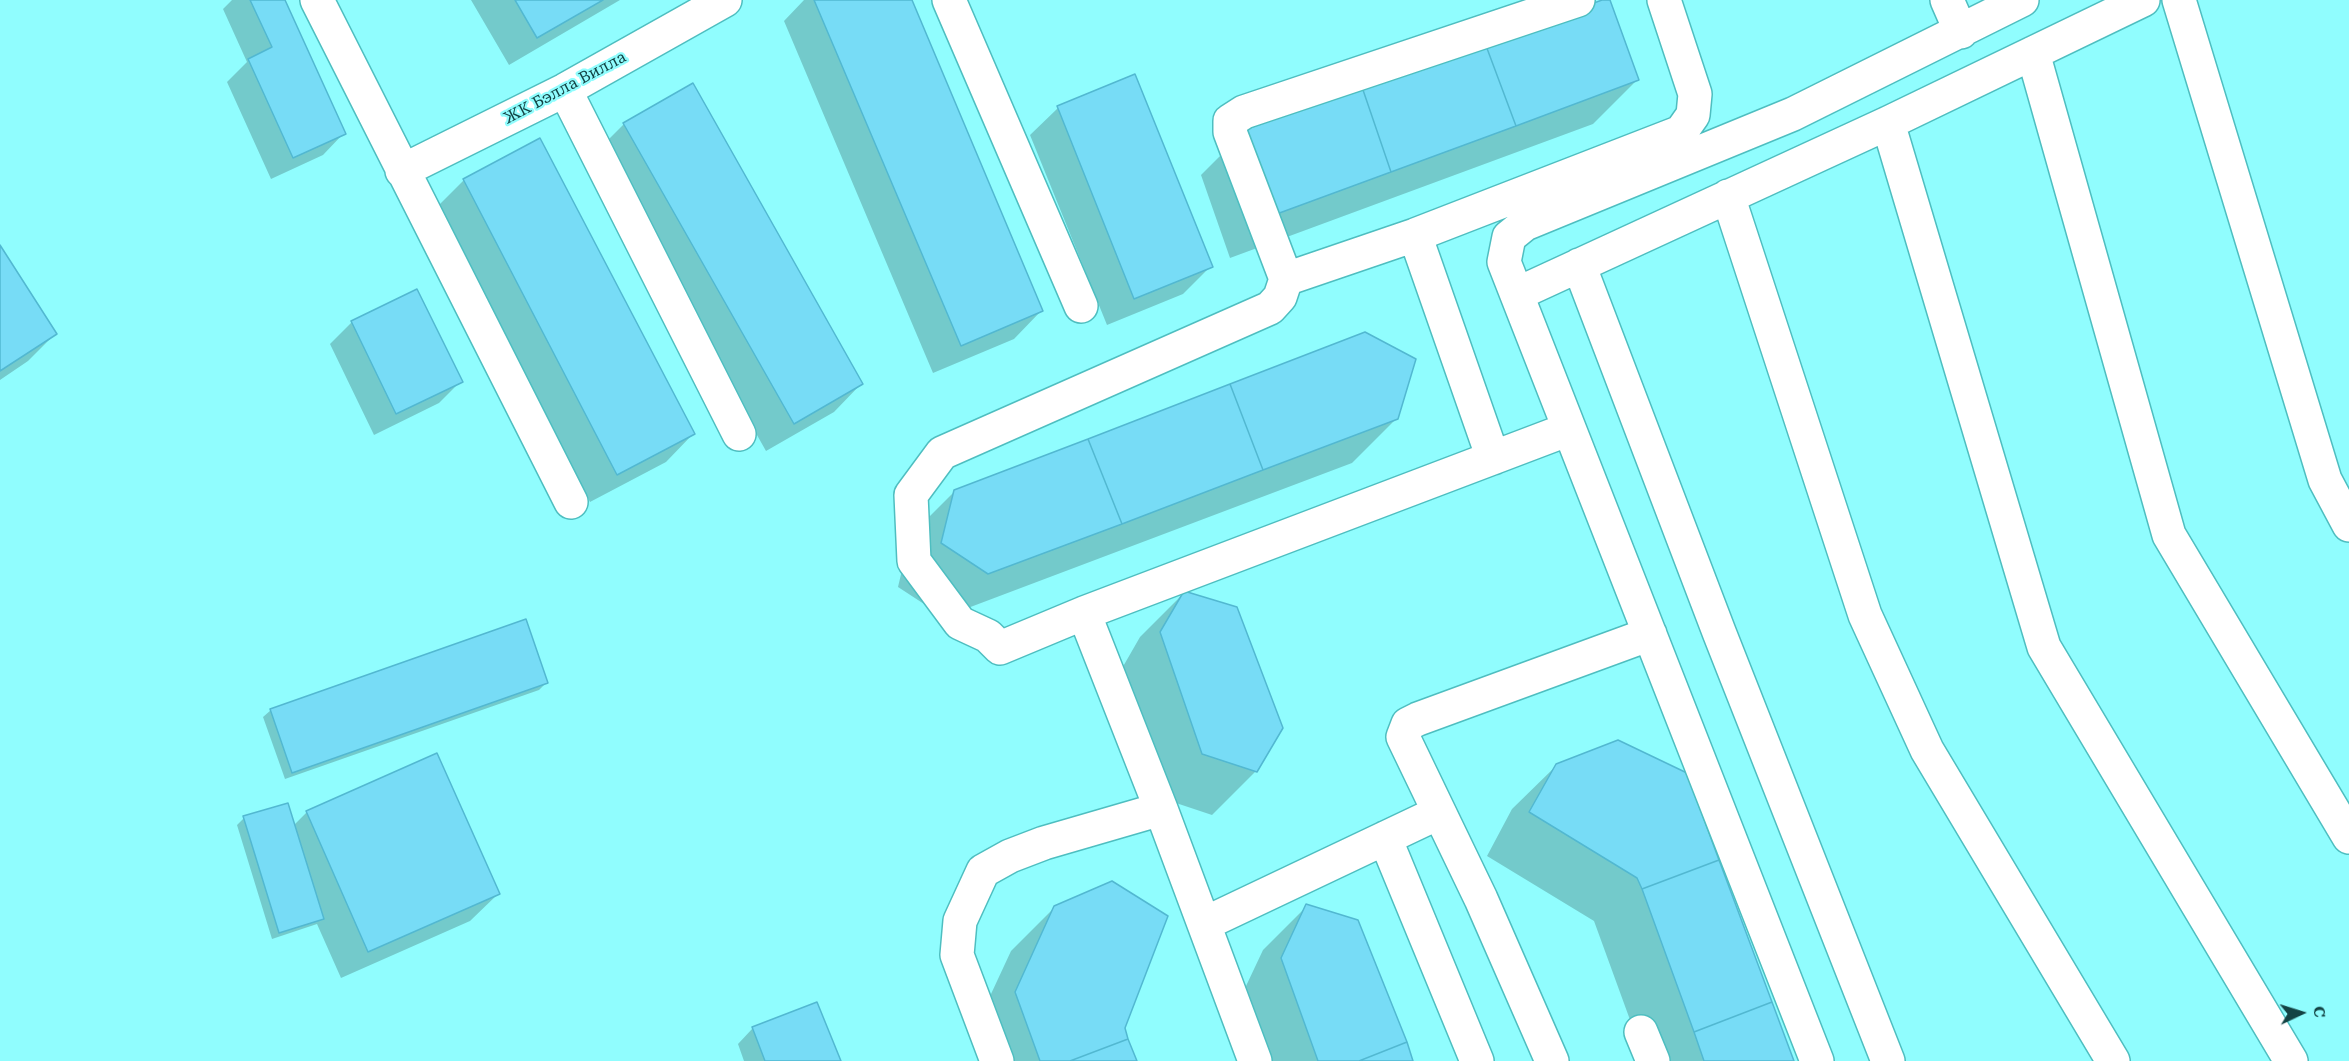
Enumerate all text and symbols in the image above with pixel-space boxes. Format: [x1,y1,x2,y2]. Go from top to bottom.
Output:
street label: ЖК Бэлла Вилла [501,48,629,128]
north arrow [2271,983,2331,1043]
text: С [2310,1005,2329,1018]

